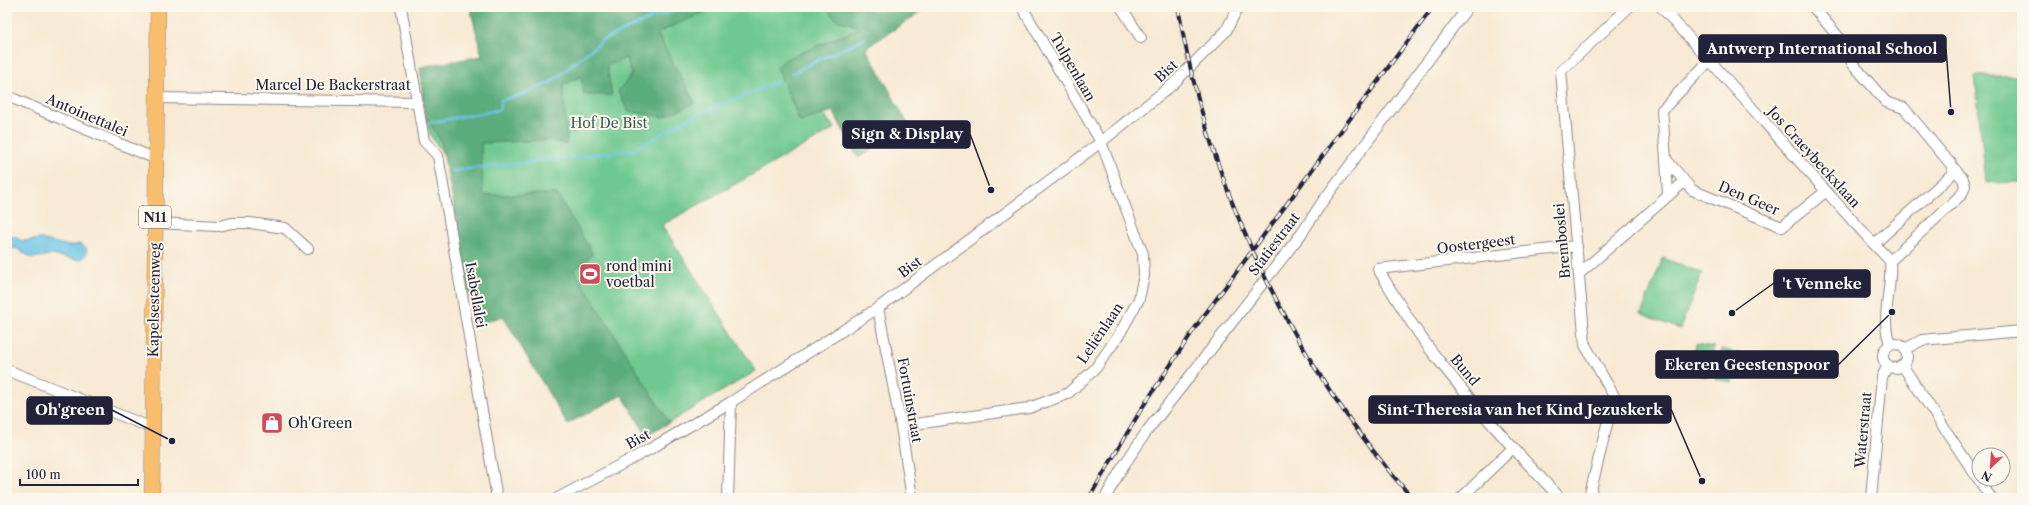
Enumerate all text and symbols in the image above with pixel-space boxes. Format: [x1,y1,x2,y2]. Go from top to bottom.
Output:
street label: Tulpenlaan [1046,30,1100,104]
callout: Antwerp International School [1699,35,1946,62]
text: Antwerp International School [1705,39,1938,58]
street label: Bist [1151,56,1181,86]
street label: Marcel De Backerstraat [255,76,411,94]
street label: Antoinettalei [42,89,131,140]
street label: Jos Craeybeckxlaan [1762,101,1864,212]
park label: Hof De Bist [571,114,647,132]
callout: Sign & Display [843,121,970,148]
text: Sign & Display [851,124,964,143]
street label: Den Geer [1716,177,1782,219]
street label: Bremboslei [1550,203,1574,279]
road number: N11 [139,206,171,228]
street label: Statiestraat [1244,209,1304,279]
street label: Oostergeest [1436,230,1516,258]
street label: Kapelsesteenweg [144,242,164,357]
street label: Bist [895,252,925,282]
place label: rond mini voetbal [605,257,672,291]
street label: Isabellalei [461,260,491,330]
sports icon: rond mini voetbal [577,261,603,287]
callout: 't Venneke [1774,270,1870,297]
text: 't Venneke [1782,274,1862,293]
street label: Leliënlaan [1073,299,1127,367]
street label: Bund [1447,351,1484,390]
callout: Ekeren Geestenspoor [1656,351,1838,378]
text: Ekeren Geestenspoor [1664,355,1830,374]
street label: Fortuinstraat [894,356,926,444]
street label: Waterstraat [1851,391,1875,470]
callout: Sint-Theresia van het Kind Jezuskerk [1369,396,1671,423]
callout: Oh'green [27,397,112,424]
text: Oh'green [35,400,106,419]
text: Sint-Theresia van het Kind Jezuskerk [1377,400,1664,419]
shop icon: Oh'Green [259,410,285,436]
place label: Oh'Green [288,414,353,432]
street label: Bist [623,425,653,453]
north arrow [1971,447,2011,487]
scale bar [20,461,138,487]
text: 100 m [26,467,61,482]
text: N [1979,468,1994,484]

